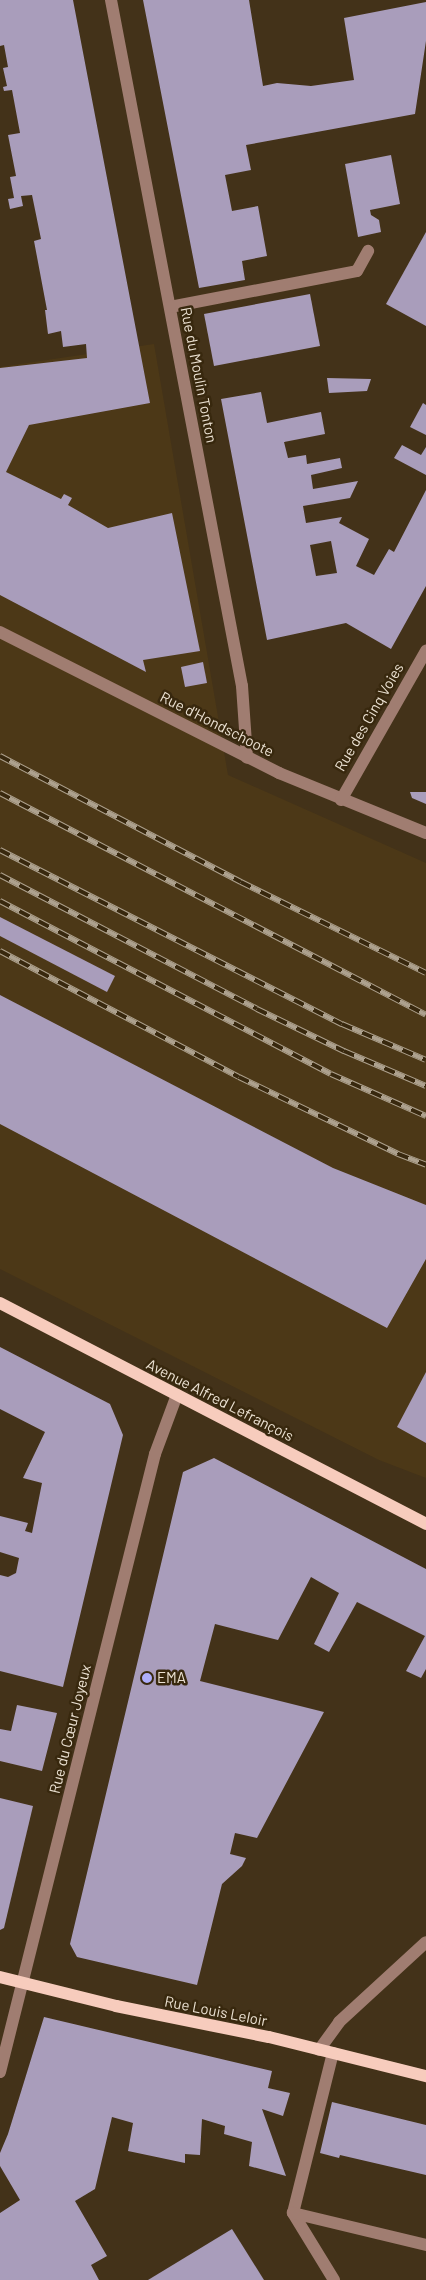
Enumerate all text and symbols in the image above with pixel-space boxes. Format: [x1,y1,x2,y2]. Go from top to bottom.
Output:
street label: Rue du Moulin Tonton [177,306,221,444]
street label: Rue des Cinq Voies [331,660,407,774]
street label: Rue d'Hondschoote [157,688,277,760]
street label: Avenue Alfred Lefrançois [143,1355,297,1445]
street label: Rue du Cœur Joyeux [45,1663,95,1795]
place label: EMA [157,1669,186,1687]
marker: EMA [141,1672,153,1684]
street label: Rue Louis Leloir [163,1992,269,2030]

